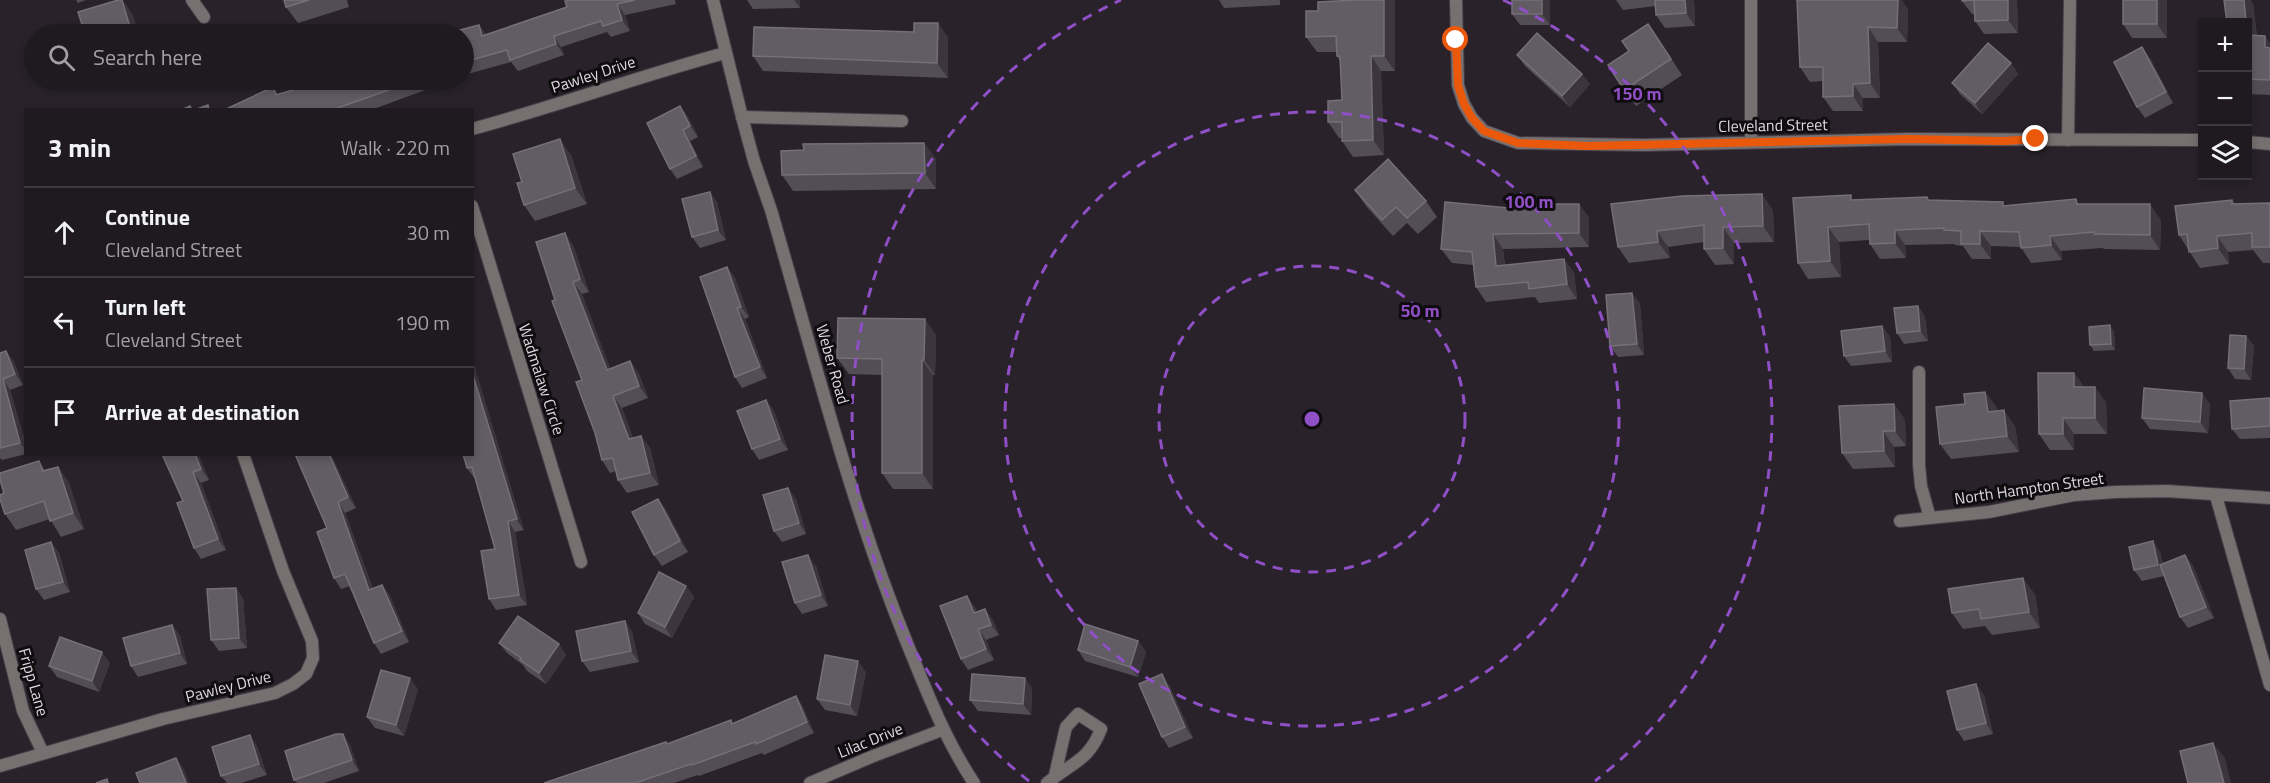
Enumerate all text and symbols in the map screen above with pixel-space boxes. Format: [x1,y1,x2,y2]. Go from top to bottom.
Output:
map controls [2198,18,2252,180]
button: + [2198,18,2252,72]
search box [24,24,474,90]
route start [1442,26,1468,52]
text: Search here [93,40,202,74]
icon: search [45,41,78,74]
street label: Pawley Drive [548,49,638,99]
button: − [2198,72,2252,126]
text: 150 m [1612,80,1662,107]
street label: Cleveland Street [1718,112,1828,138]
route end [2022,125,2048,151]
button: layers [2198,126,2252,180]
text: 3 min [48,128,111,167]
text: Walk · 220 m [341,132,450,163]
text: 100 m [1504,188,1554,215]
text: Continue [105,200,190,234]
icon: ahead [48,216,81,249]
text: 30 m [406,217,450,248]
text: Cleveland Street [105,234,242,265]
text: Turn left [105,290,186,324]
text: 50 m [1400,297,1440,324]
icon: left [48,306,81,339]
text: 190 m [395,307,450,338]
street label: Wadmalaw Circle [513,320,571,438]
street label: Weber Road [810,321,856,407]
text: Cleveland Street [105,324,242,355]
text: Arrive at destination [105,395,300,429]
icon: arrive [48,396,81,429]
centre of rings [1302,409,1322,429]
street label: North Hampton Street [1953,466,2106,510]
street label: Fripp Lane [13,645,55,719]
street label: Pawley Drive [183,664,273,708]
street label: Lilac Drive [834,716,906,764]

